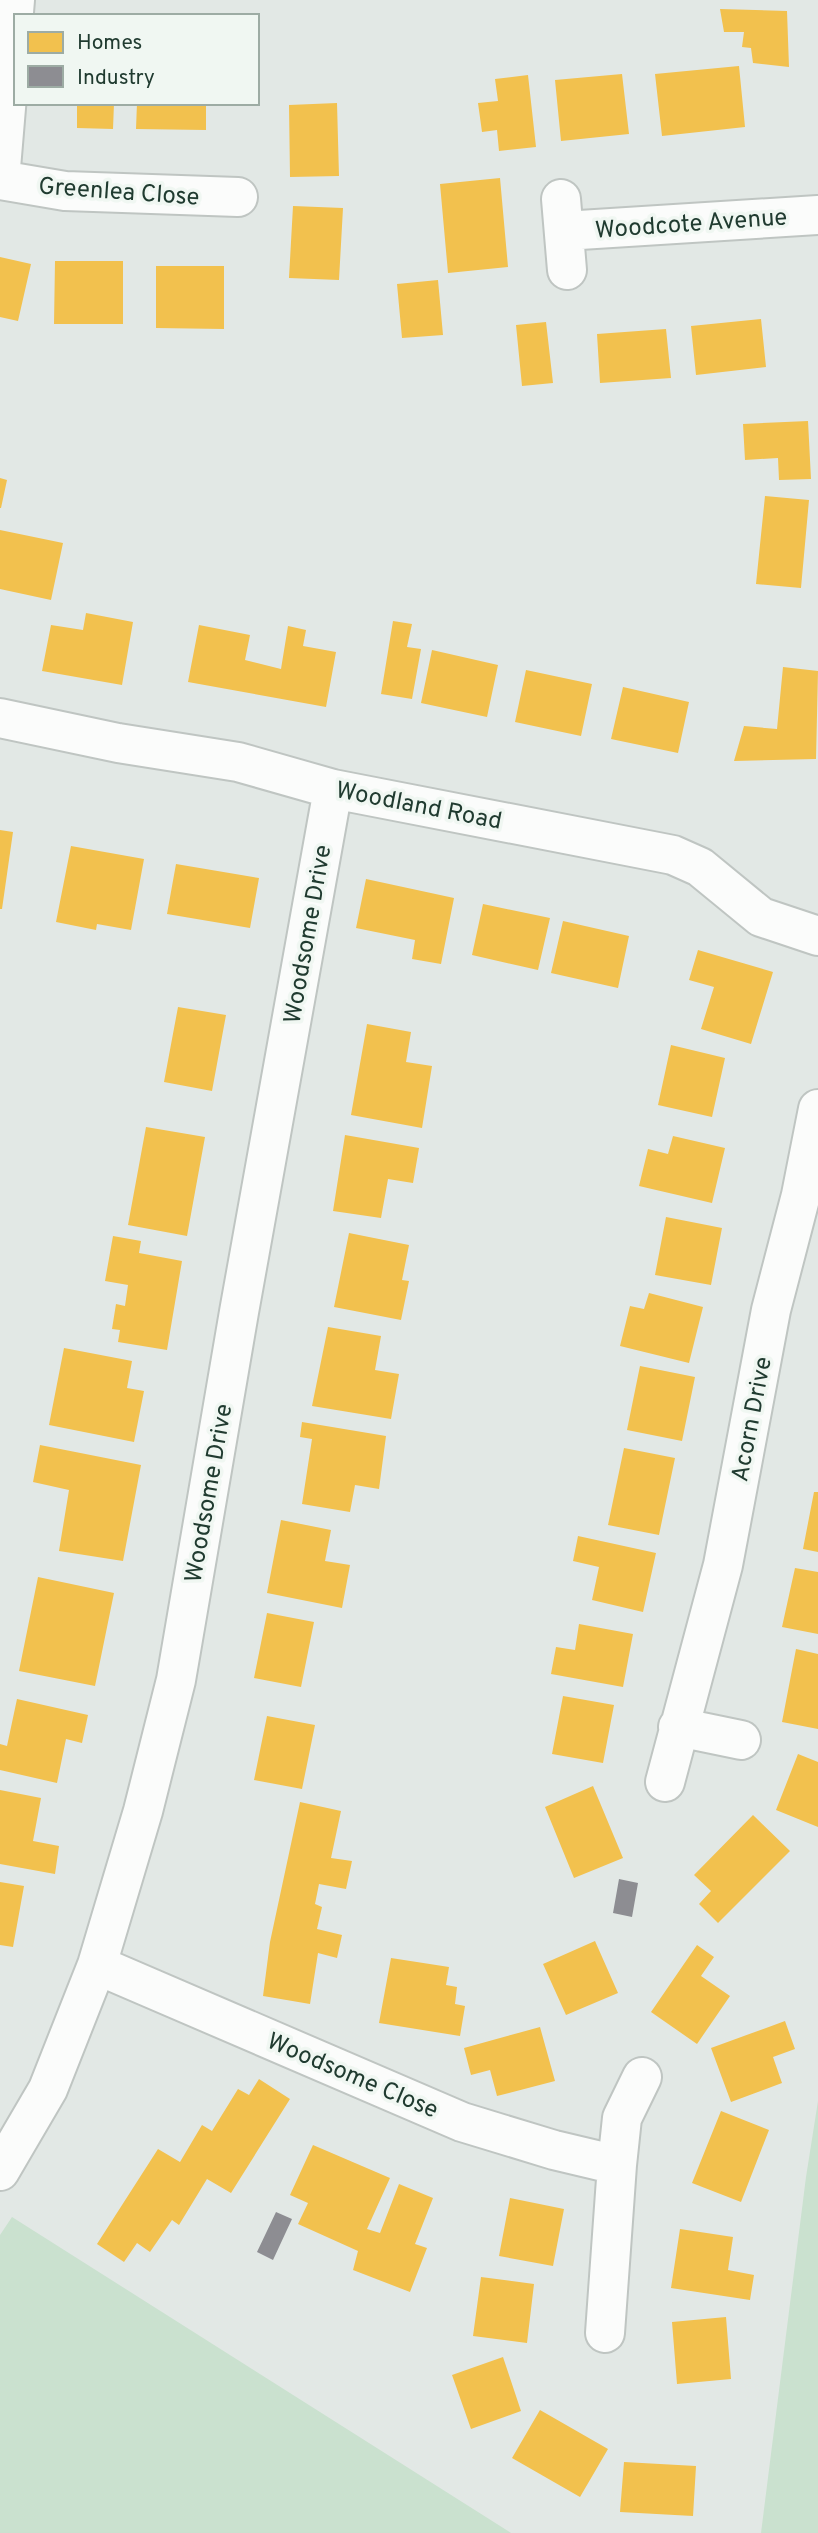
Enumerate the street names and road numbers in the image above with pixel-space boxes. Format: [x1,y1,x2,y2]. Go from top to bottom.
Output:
street label: Greenlea Close [37,172,200,214]
street label: Woodcote Avenue [594,203,788,247]
street label: Woodland Road [333,776,504,838]
street label: Woodsome Drive [278,843,339,1026]
street label: Acorn Drive [726,1354,780,1484]
street label: Woodsome Drive [179,1402,240,1585]
street label: Woodsome Close [262,2027,442,2126]

